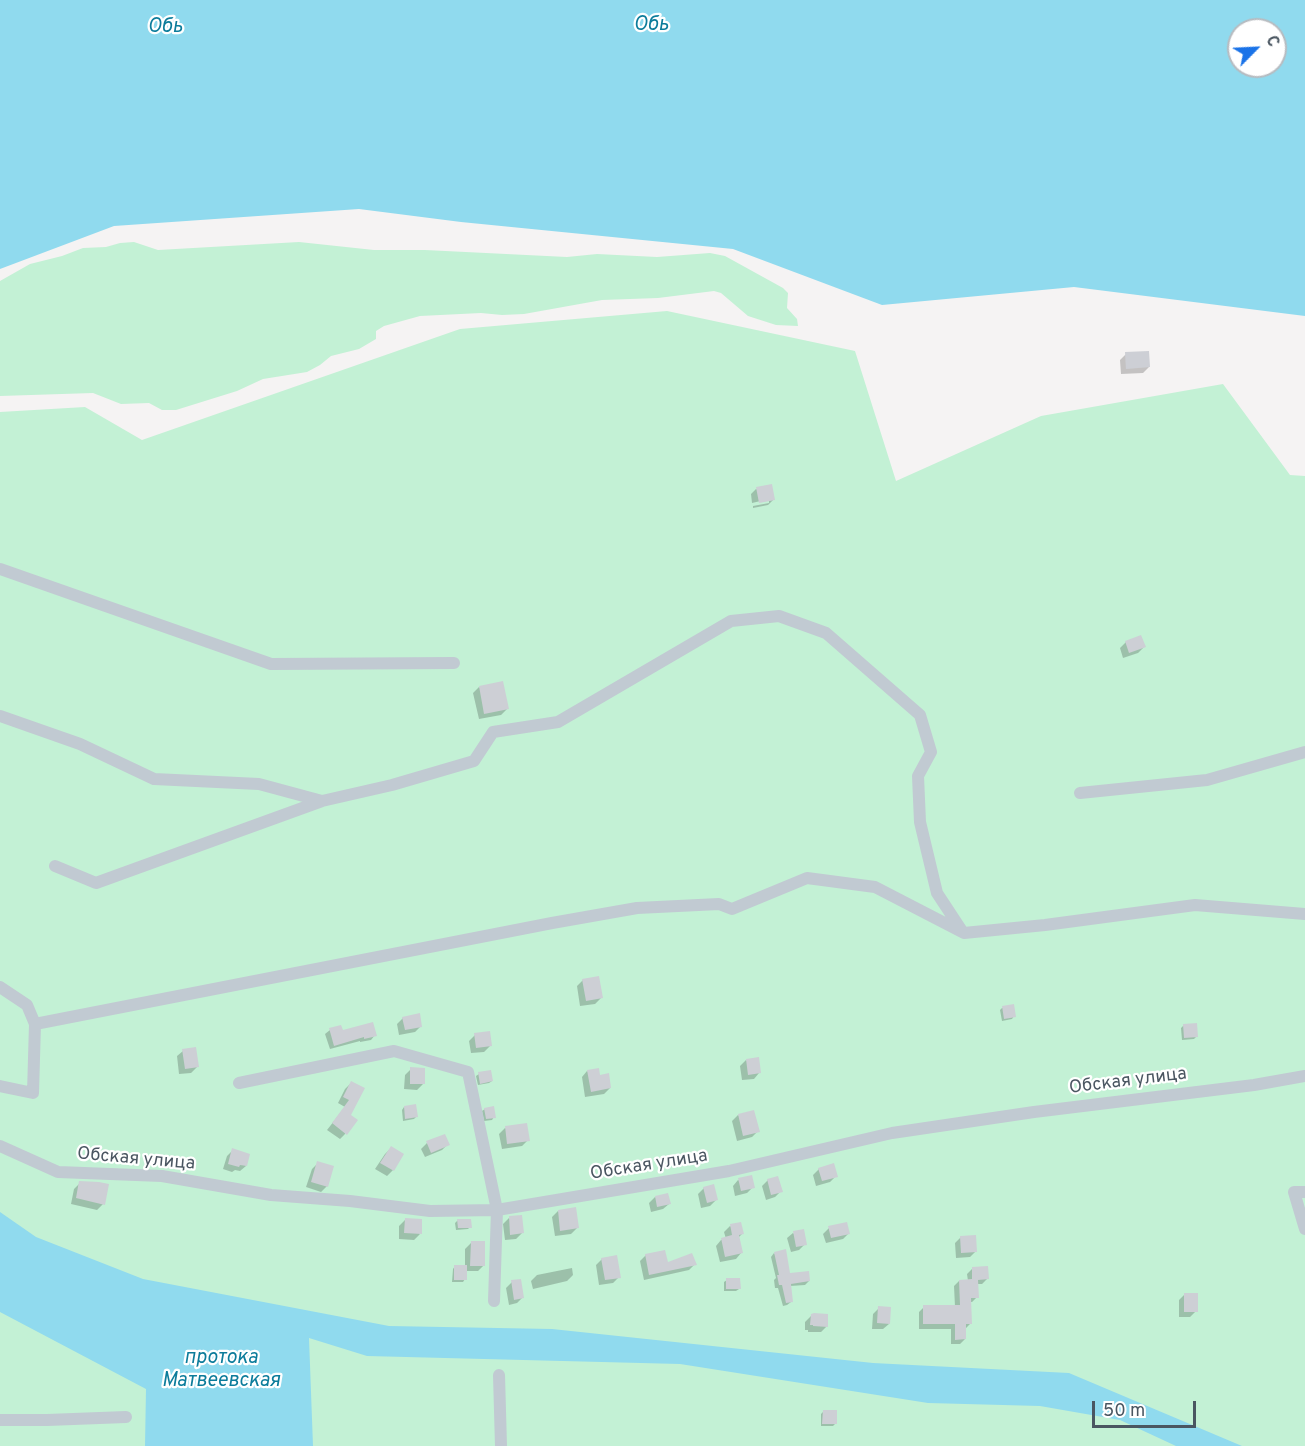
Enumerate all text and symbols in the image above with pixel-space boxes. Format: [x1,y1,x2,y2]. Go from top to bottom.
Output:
water label: Обь [633,14,669,38]
water label: Обь [147,16,183,40]
north arrow [1227,18,1287,78]
text: С [1260,33,1283,50]
street label: Обская улица [1068,1064,1188,1100]
street label: Обская улица [76,1144,196,1176]
street label: Обская улица [589,1146,709,1186]
water label: протока Матвеевская [162,1347,280,1394]
scale bar [1095,1389,1198,1427]
text: 50 m [1103,1400,1145,1423]

